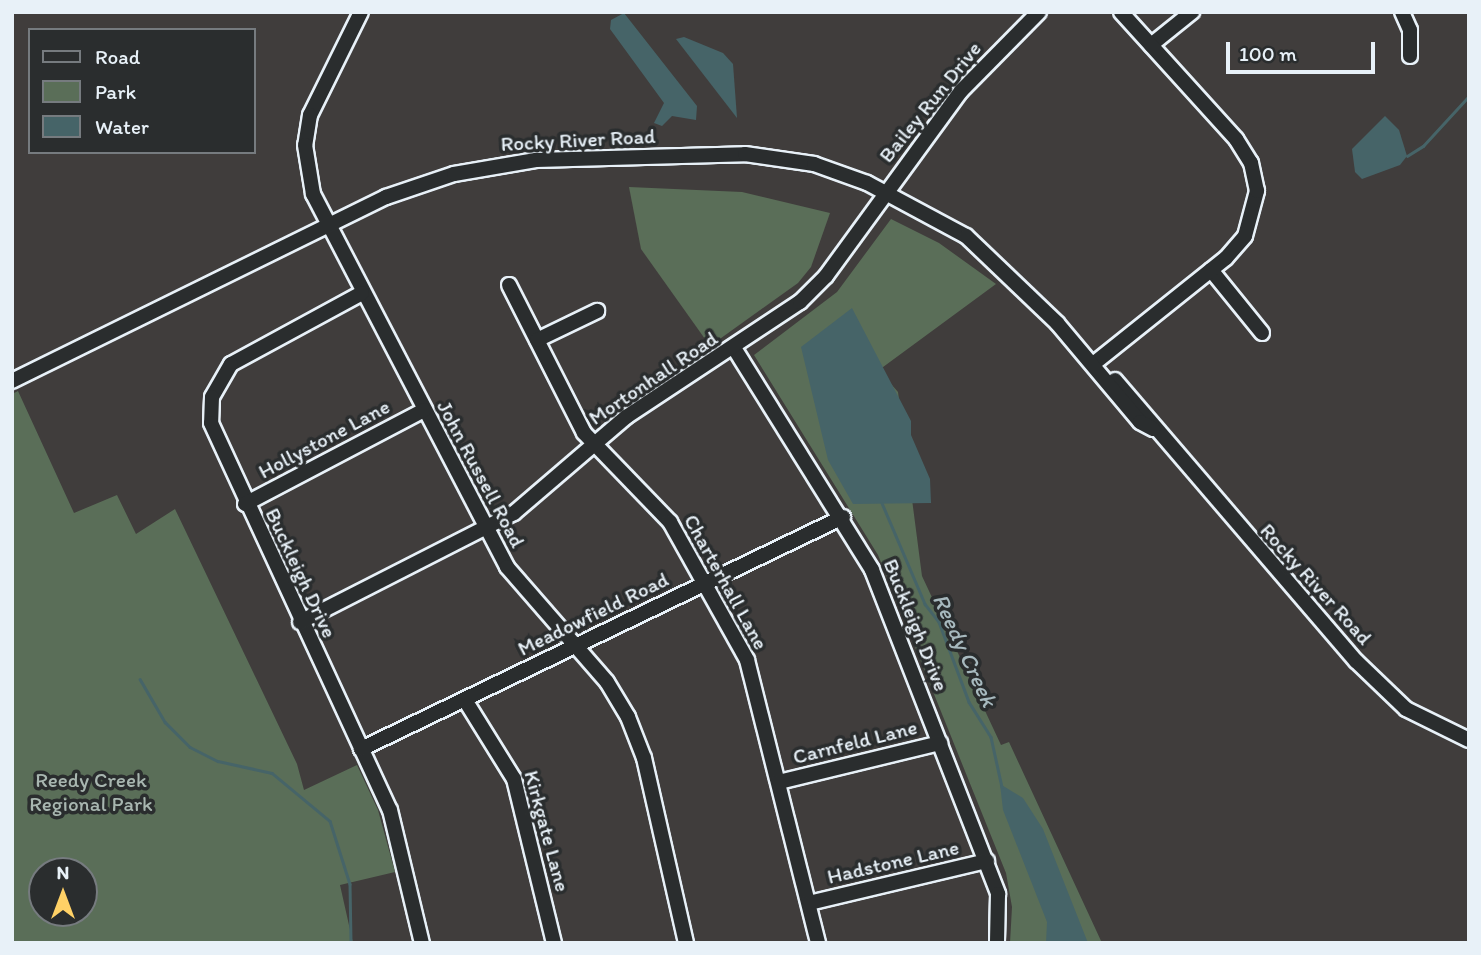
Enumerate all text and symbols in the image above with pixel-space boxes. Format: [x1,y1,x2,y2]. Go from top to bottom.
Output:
legend [28,28,256,154]
scale bar [1229,28,1378,72]
street label: Bailey Run Drive [873,36,987,168]
text: 100 m [1239,41,1297,66]
text: Road [95,44,140,69]
text: Park [95,79,136,104]
text: Water [95,114,149,139]
street label: Rocky River Road [500,123,656,157]
street label: Mortonhall Road [584,326,722,430]
street label: Hollystone Lane [254,394,394,484]
street label: John Russell Road [432,396,530,552]
street label: Buckleigh Drive [260,504,342,642]
street label: Charterhall Lane [678,510,774,654]
street label: Rocky River Road [1255,518,1377,650]
street label: Buckleigh Drive [878,555,954,695]
street label: Meadowfield Road [514,567,672,661]
water label: Reedy Creek [927,589,1003,711]
street label: Carnfeld Lane [790,714,920,770]
park label: Reedy Creek Regional Park [29,767,153,817]
street label: Kirkgate Lane [519,767,575,895]
street label: Hadstone Lane [824,835,962,889]
north arrow [28,857,98,927]
text: N [57,861,69,884]

